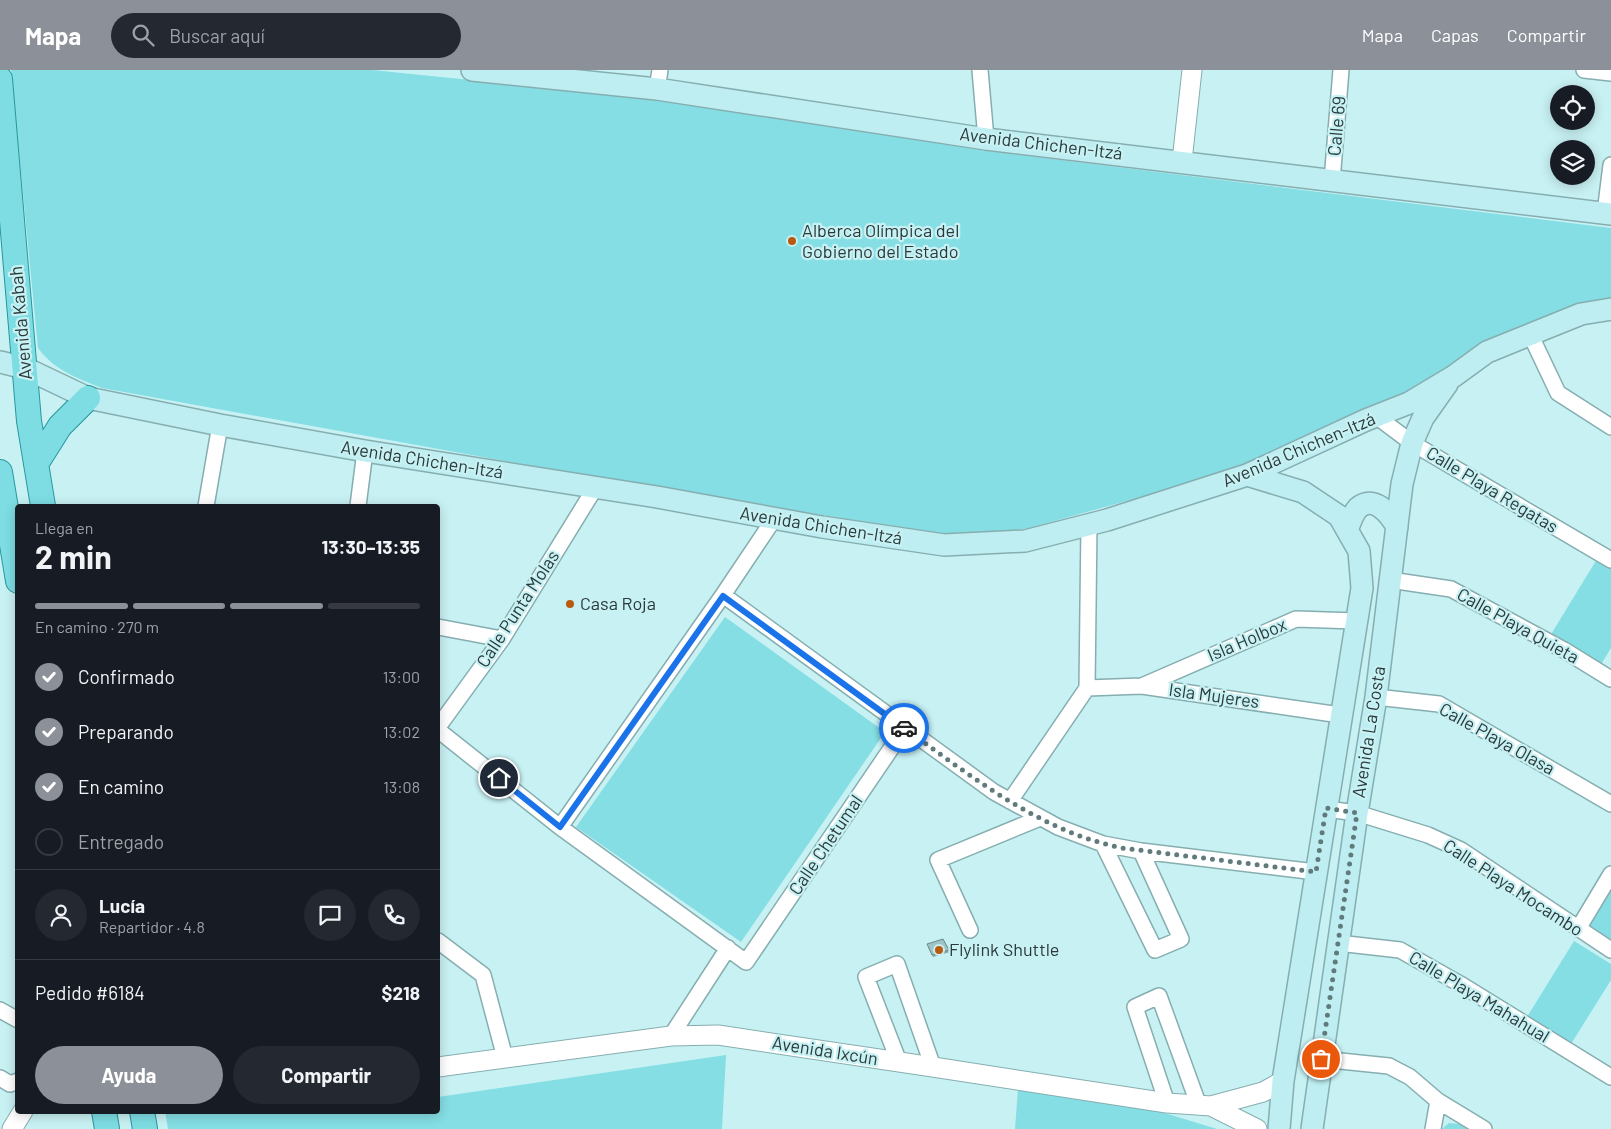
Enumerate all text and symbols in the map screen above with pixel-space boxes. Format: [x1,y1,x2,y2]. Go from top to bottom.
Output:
search box [111,13,461,58]
text: Mapa [25,21,81,50]
icon: search [129,21,157,49]
text: Buscar aquí [169,24,265,47]
text: Mapa [1362,24,1403,46]
text: Capas [1431,24,1479,46]
text: Compartir [1507,24,1586,46]
map controls [1550,85,1595,185]
button: locate [1550,85,1595,130]
street label: Calle 69 [1322,95,1350,157]
street label: Avenida Chichen-Itzá [958,122,1124,164]
button: layers [1550,140,1595,185]
place label: Alberca Olímpica del Gobierno del Estado [802,219,959,262]
marker: Alberca Olímpica del Gobierno del Estado [786,235,798,247]
street label: Avenida Kabah [4,265,36,381]
street label: Avenida Chichen-Itzá [1219,407,1378,491]
street label: Avenida Chichen-Itzá [339,435,505,483]
street label: Calle Playa Regatas [1423,441,1562,537]
street label: Avenida Chichen-Itzá [738,501,904,549]
text: Llega en [35,518,93,537]
text: 13:30–13:35 [322,535,420,558]
text: 2 min [35,537,112,575]
street label: Calle Punta Molas [471,546,563,671]
street label: Calle Playa Quieta [1454,583,1583,668]
place label: Casa Roja [580,592,656,614]
marker: Casa Roja [564,598,576,610]
street label: Isla Holbox [1204,612,1290,666]
text: En camino · 270 m [35,617,159,636]
icon: check [35,663,63,691]
street label: Avenida La Costa [1347,664,1389,799]
text: Confirmado [78,665,175,688]
text: 13:00 [383,667,420,686]
street label: Isla Mujeres [1167,678,1261,712]
street label: Calle Playa Olasa [1436,697,1559,779]
courier [879,703,929,753]
icon: car [890,714,918,742]
icon: check [35,718,63,746]
text: Preparando [78,720,174,743]
text: 13:02 [383,722,420,741]
pin [478,757,520,799]
icon: home [485,764,513,792]
icon: check [35,773,63,801]
text: En camino [78,775,164,798]
text: 13:08 [383,777,420,796]
street label: Calle Chetumal [784,790,867,899]
text: Entregado [78,830,164,853]
street label: Calle Playa Mocambo [1440,834,1587,940]
button: person [35,889,87,941]
button: chat [304,889,356,941]
button: phone [368,889,420,941]
text: Lucía [99,894,145,917]
text: Repartidor · 4.8 [99,917,205,936]
place label: Flylink Shuttle [949,938,1059,960]
marker: Flylink Shuttle [933,944,945,956]
street label: Calle Playa Mahahual [1405,946,1554,1047]
text: Pedido #6184 [35,981,145,1004]
text: $218 [382,981,420,1004]
street label: Avenida Ixcún [771,1031,880,1069]
pin [1300,1038,1342,1080]
icon: bag [1307,1045,1335,1073]
button: Ayuda [35,1046,223,1104]
button: Compartir [233,1046,420,1104]

